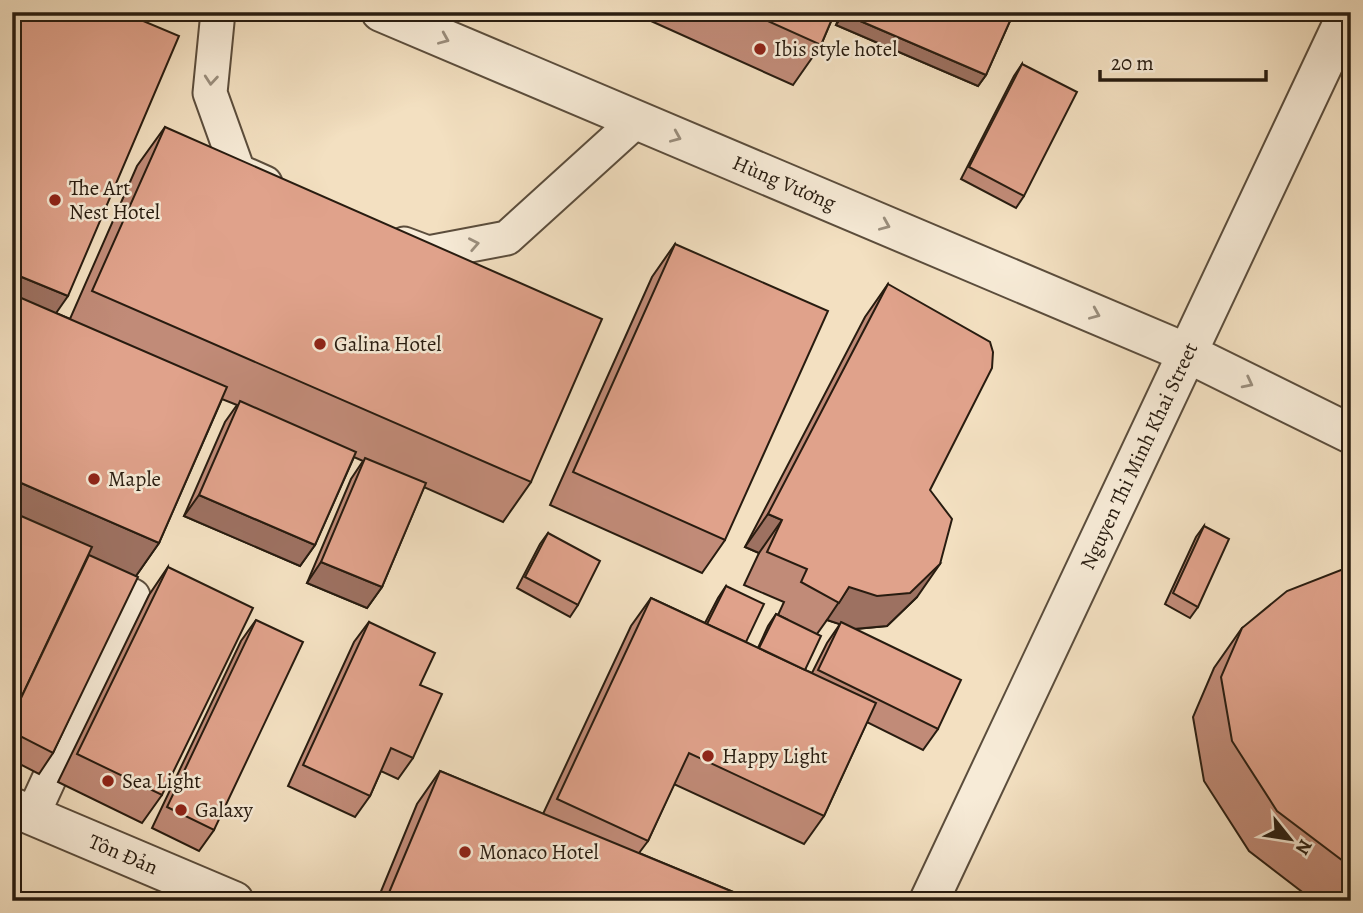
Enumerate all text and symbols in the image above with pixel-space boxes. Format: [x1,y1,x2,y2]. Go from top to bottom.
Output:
one-way arrow [436,31,449,45]
place label: Ibis style hotel [774,35,897,63]
scale bar [1100,38,1267,82]
marker: Ibis style hotel [752,41,768,57]
text: 20 m [1111,49,1154,77]
one-way arrow [204,75,219,86]
one-way arrow [669,129,681,143]
street label: Hùng Vương [728,148,841,217]
place label: The Art Nest Hotel [69,174,160,226]
marker: The Art Nest Hotel [47,192,63,208]
one-way arrow [878,217,891,231]
one-way arrow [468,238,480,253]
one-way arrow [1088,305,1100,319]
place label: Galina Hotel [334,330,441,358]
marker: Galina Hotel [312,336,328,352]
street label: Nguyen Thi Minh Khai Street [1073,338,1204,574]
one-way arrow [1241,375,1254,389]
place label: Maple [108,465,161,493]
marker: Maple [86,471,102,487]
place label: Happy Light [722,742,828,770]
marker: Happy Light [700,748,716,764]
place label: Sea Light [122,767,201,795]
marker: Sea Light [100,773,116,789]
place label: Galaxy [195,796,253,824]
marker: Galaxy [173,802,189,818]
north arrow [1254,804,1324,874]
street label: Tôn Đản [85,827,162,881]
text: N [1289,835,1319,860]
place label: Monaco Hotel [479,838,599,866]
marker: Monaco Hotel [457,844,473,860]

